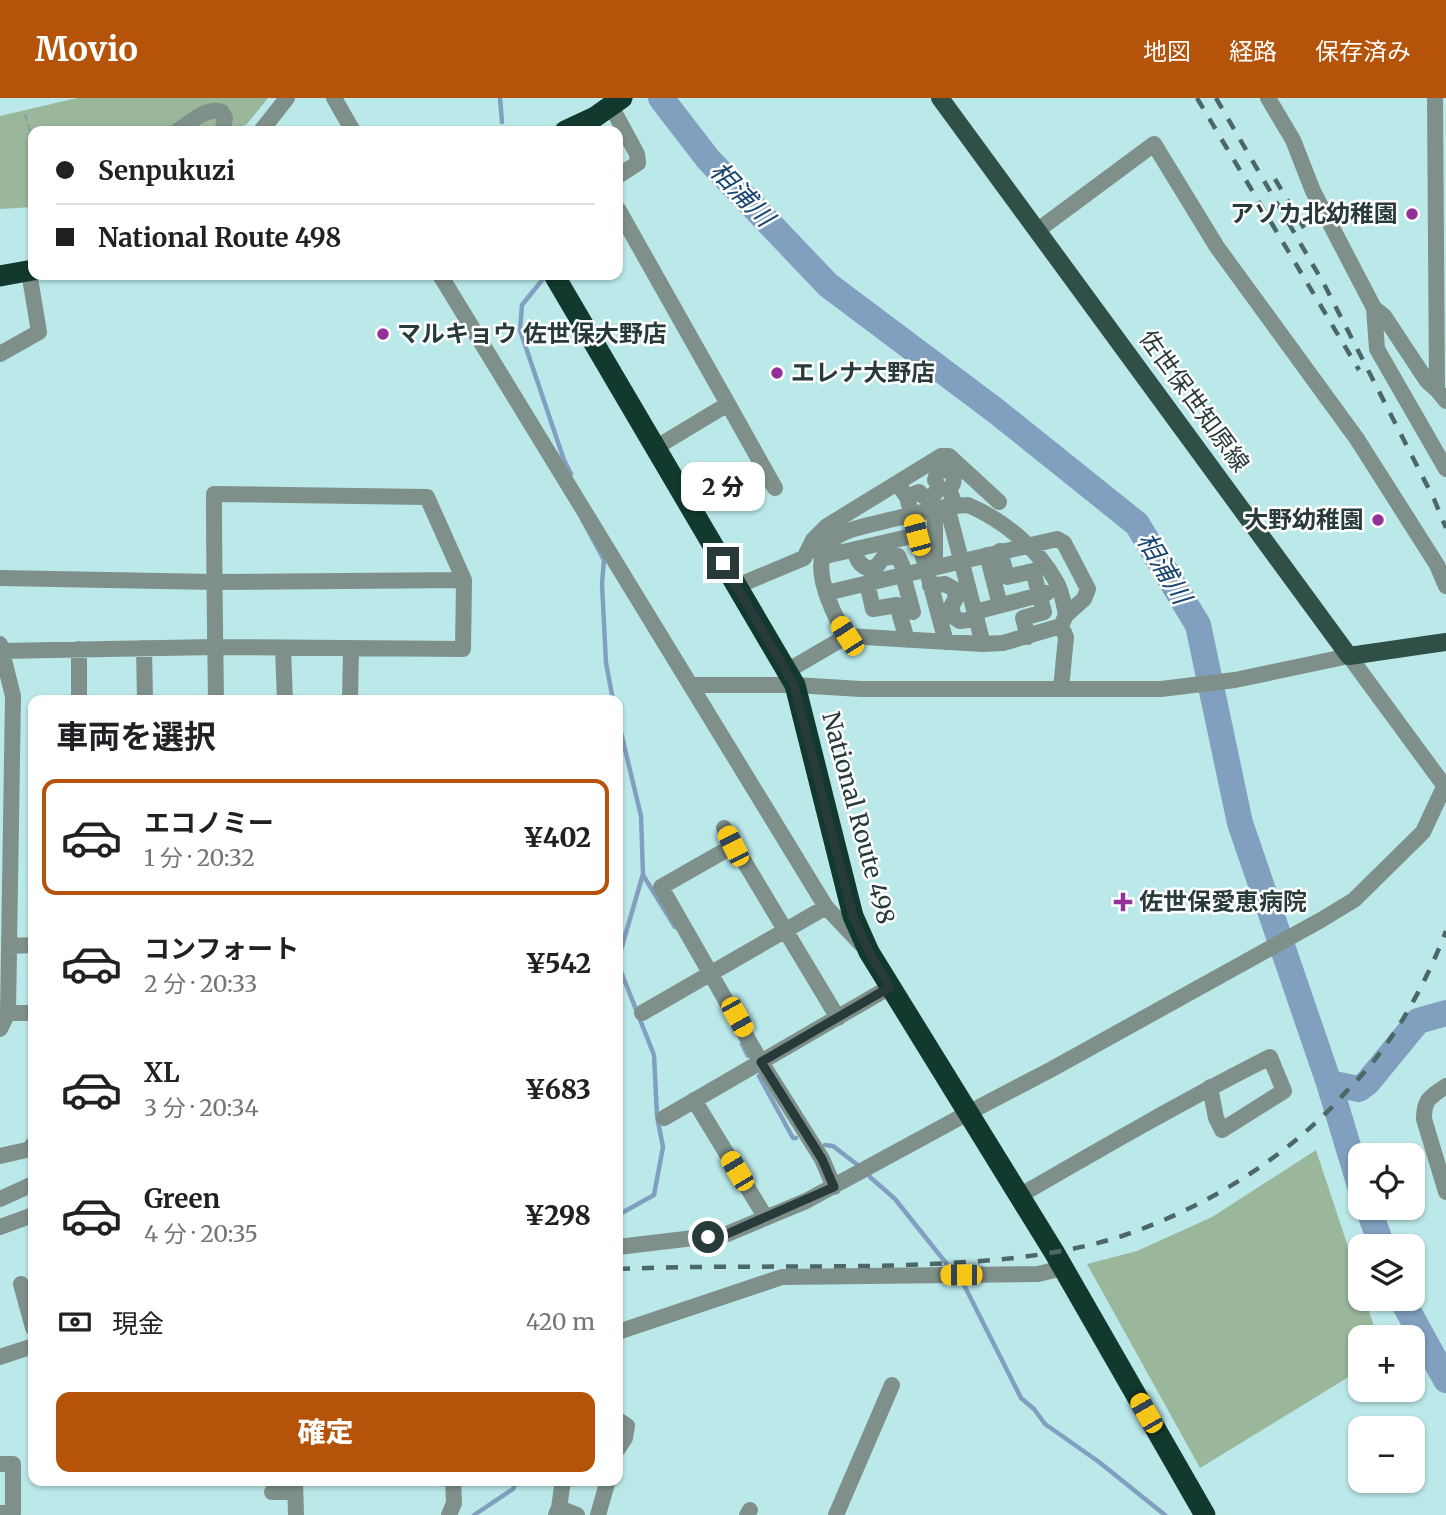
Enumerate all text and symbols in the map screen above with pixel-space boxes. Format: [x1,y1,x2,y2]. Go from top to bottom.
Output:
text: Movio [35,29,138,70]
text: 地図 [1143,36,1191,67]
text: 経路 [1229,36,1277,67]
text: 保存済み [1315,36,1411,67]
text: Senpukuzi [98,154,235,187]
water label: 相浦川 [703,154,783,235]
place label: アソカ北幼稚園 [1230,198,1398,229]
marker: アソカ北幼稚園 [1404,206,1420,222]
text: National Route 498 [98,221,341,254]
place label: マルキョウ 佐世保大野店 [397,318,667,349]
street label: 佐世保世知原線 [1132,324,1256,478]
marker: マルキョウ 佐世保大野店 [375,326,391,342]
place label: エレナ大野店 [791,357,935,388]
marker: エレナ大野店 [769,365,785,381]
callout: 2 分 [681,462,765,510]
text: 2 分 [702,472,744,501]
place label: 大野幼稚園 [1244,504,1364,535]
car [902,512,933,558]
marker: 大野幼稚園 [1370,512,1386,528]
water label: 相浦川 [1130,526,1200,612]
route end [707,547,739,579]
car [827,613,868,659]
street label: National Route 498 [815,708,902,927]
text: 車両を選択 [56,717,216,757]
icon: car [60,806,123,869]
text: エコノミー [144,806,274,839]
text: ¥402 [523,821,591,854]
car [715,823,752,869]
text: 1 分 · 20:32 [144,843,255,872]
place label: 佐世保愛恵病院 [1139,886,1307,917]
marker: 佐世保愛恵病院 [1113,892,1133,912]
icon: car [60,932,123,995]
text: コンフォート [144,932,299,965]
text: ¥542 [525,947,591,980]
text: 2 分 · 20:33 [144,969,257,998]
car [718,994,757,1040]
text: XL [144,1056,180,1089]
icon: car [60,1058,123,1121]
text: ¥683 [525,1073,591,1106]
text: 3 分 · 20:34 [144,1093,259,1122]
map controls [1348,1143,1425,1493]
button: locate [1348,1143,1425,1220]
car [718,1148,757,1194]
text: Green [144,1182,220,1215]
icon: car [60,1184,123,1247]
text: ¥298 [524,1199,591,1232]
text: 4 分 · 20:35 [144,1219,258,1248]
route start [692,1221,724,1253]
button: layers [1348,1234,1425,1311]
car [941,1265,983,1286]
icon: cash [56,1303,94,1341]
text: 現金 [112,1307,164,1340]
text: 420 m [526,1307,595,1336]
button: + [1348,1325,1425,1402]
car [1127,1390,1166,1436]
button: 確定 [56,1392,595,1472]
button: − [1348,1416,1425,1493]

